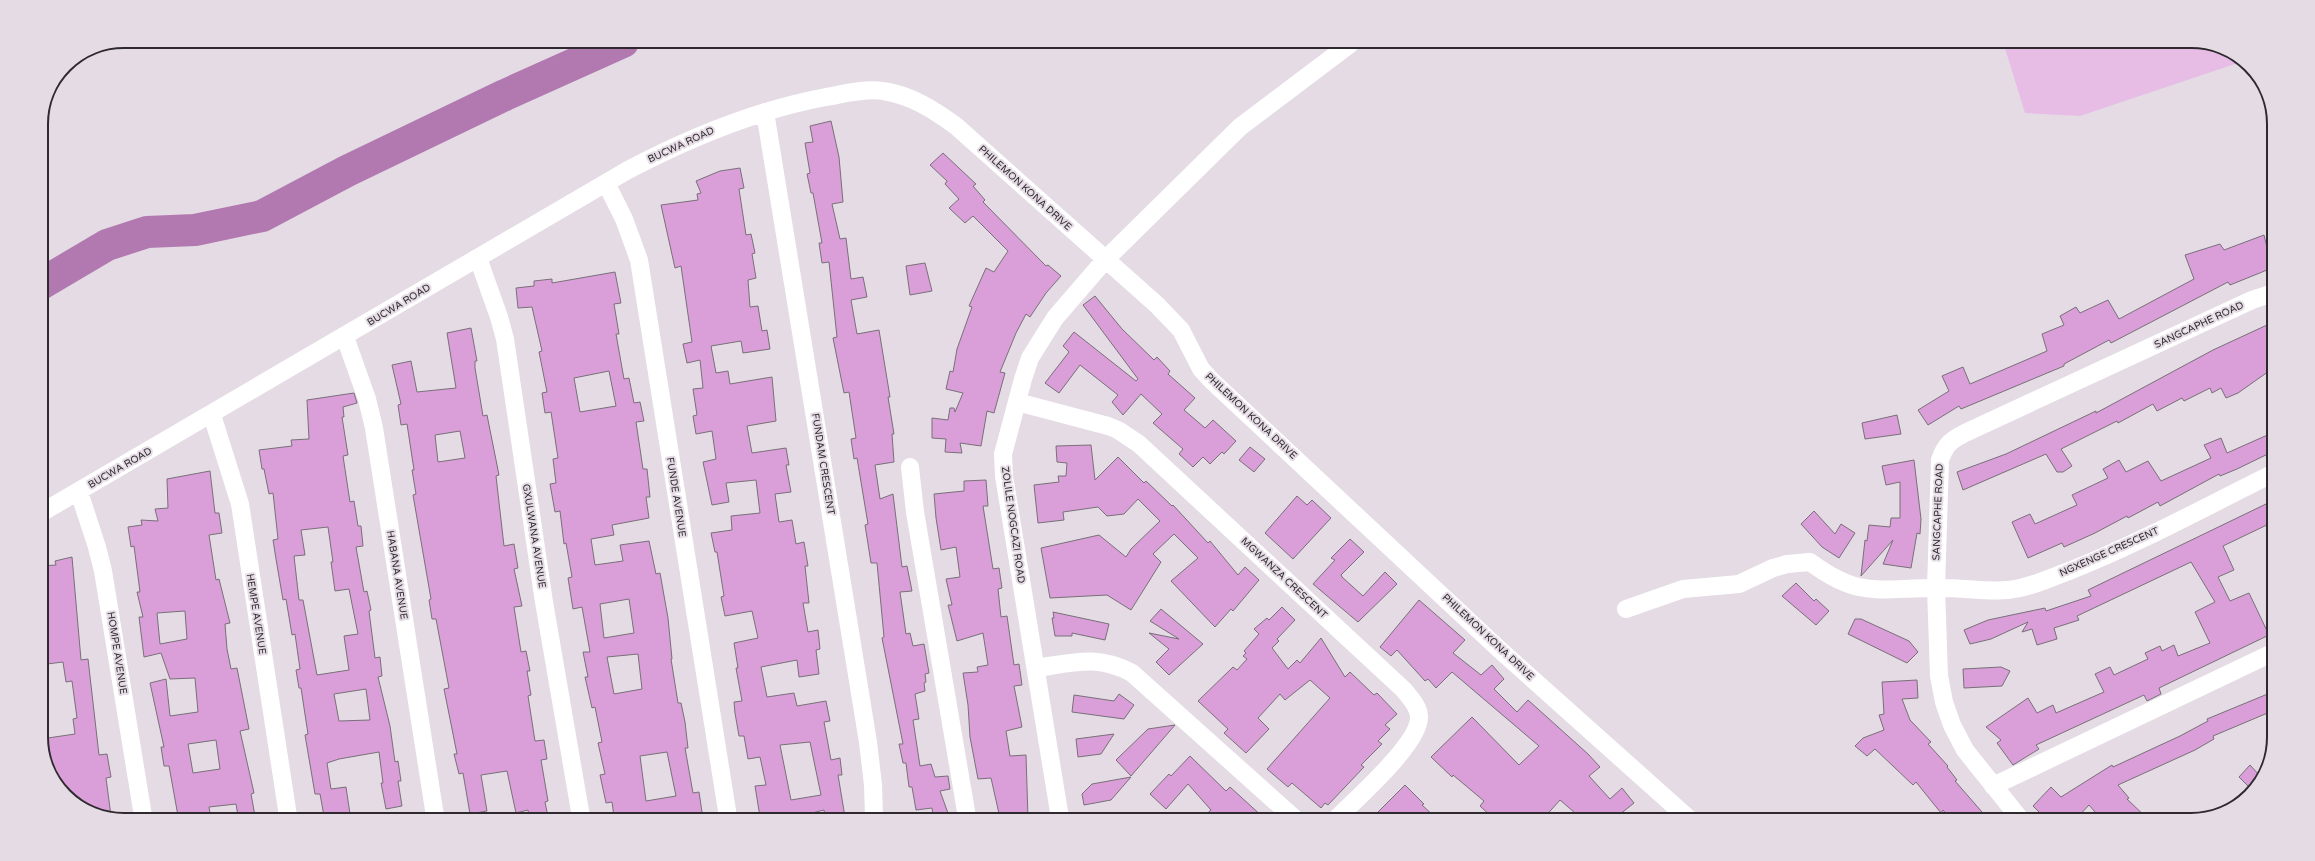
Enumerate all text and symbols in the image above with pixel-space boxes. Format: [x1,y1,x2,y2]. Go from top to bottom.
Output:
street label: BUCWA ROAD [646,124,716,166]
street label: PHILEMON KONA DRIVE [976,143,1074,233]
street label: BUCWA ROAD [365,281,433,329]
street label: SANGCAPHE ROAD [2153,299,2245,351]
street label: PHILEMON KONA DRIVE [1203,370,1299,462]
street label: FUNDAM CRESCENT [809,412,837,516]
street label: BUCWA ROAD [86,445,154,491]
street label: FUNDE AVENUE [664,456,688,538]
street label: SANGCAPHE ROAD [1930,463,1946,561]
street label: ZOLILE NOGCAZI ROAD [999,466,1027,584]
street label: GXULWANA AVENUE [520,483,548,589]
street label: NGXENGE CRESCENT [2058,525,2160,579]
street label: HABANA AVENUE [384,530,410,620]
street label: MGWANZA CRESCENT [1238,535,1330,621]
street label: HEMPE AVENUE [244,573,268,655]
street label: PHILEMON KONA DRIVE [1440,591,1536,683]
street label: HOMPE AVENUE [105,611,129,695]

